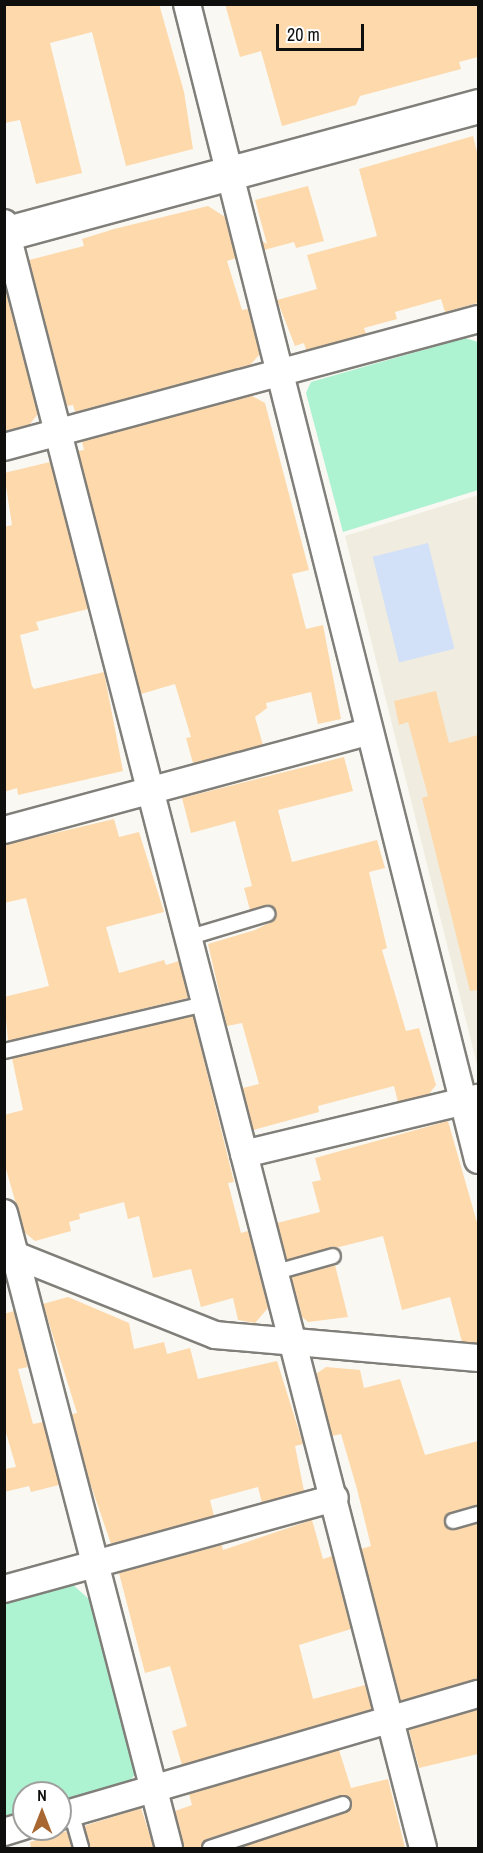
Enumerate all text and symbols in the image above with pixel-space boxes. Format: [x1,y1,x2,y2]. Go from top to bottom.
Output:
scale bar [279,12,368,50]
text: 20 m [287,22,320,47]
north arrow [12,1781,72,1841]
text: N [37,1784,47,1806]

